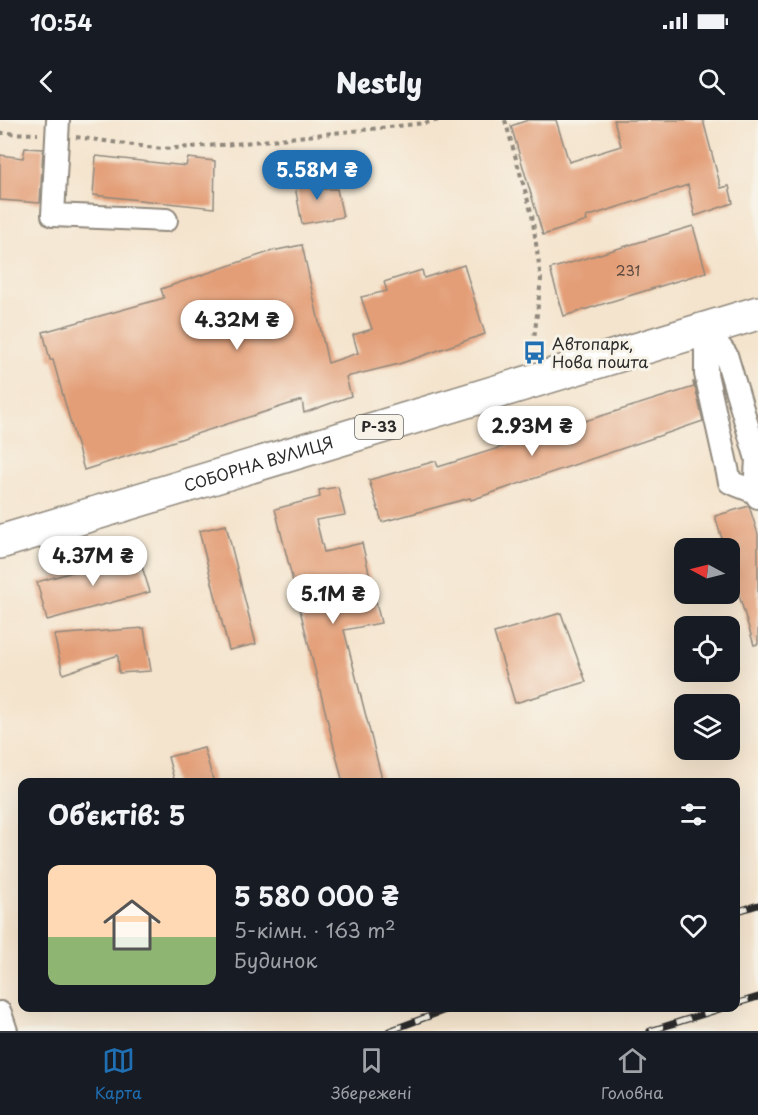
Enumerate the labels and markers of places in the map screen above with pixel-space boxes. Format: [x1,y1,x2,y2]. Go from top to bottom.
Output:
pin: 5.58M ₴ [262,150,372,201]
pin: 4.32M ₴ [182,300,292,351]
place label: Автопарк, Нова пошта [552,331,648,373]
bus stop icon: Автопарк, Нова пошта [521,340,547,366]
pin: 2.93M ₴ [477,406,587,457]
pin: 4.37M ₴ [38,536,148,587]
pin: 5.1M ₴ [284,574,382,625]

